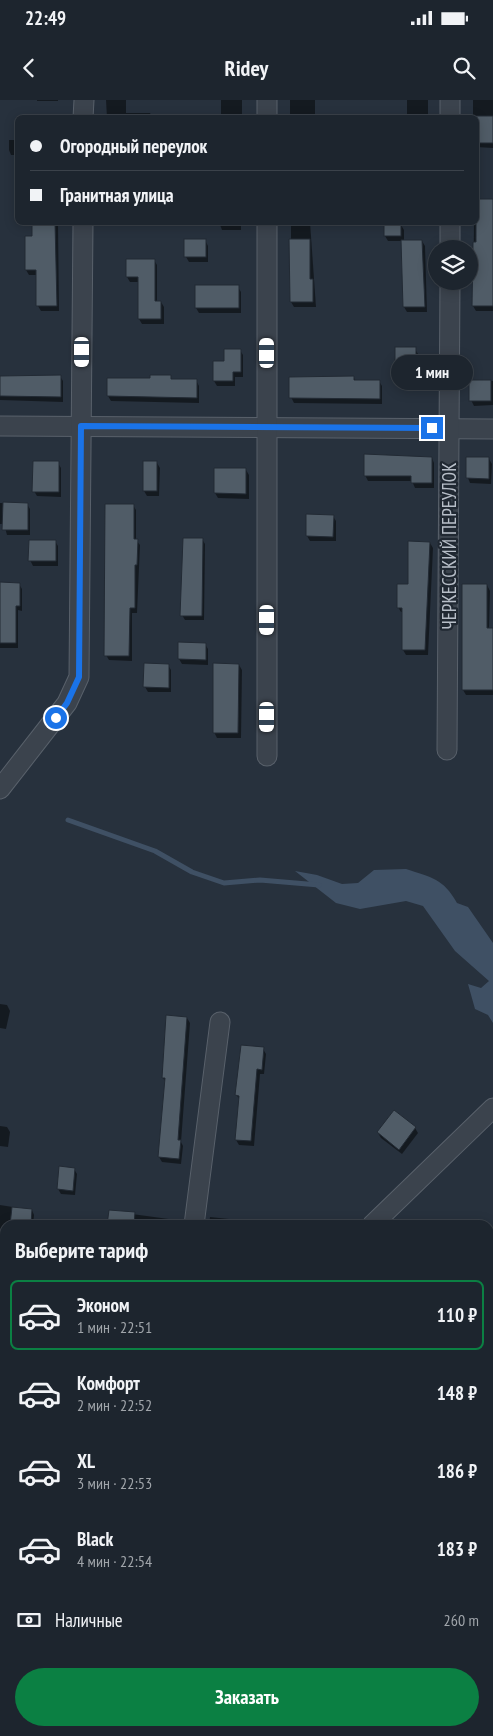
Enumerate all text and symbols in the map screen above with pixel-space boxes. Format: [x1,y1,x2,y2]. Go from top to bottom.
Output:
text: 22:49 [25,6,66,30]
icon: back [15,54,43,82]
text: Ridey [225,54,268,82]
icon: search [450,54,478,82]
text: Огородный переулок [60,134,207,158]
text: Гранитная улица [60,183,174,207]
map controls [428,240,478,290]
button: layers [428,240,478,290]
car [74,337,89,367]
car [259,338,274,368]
callout: 1 мин [391,355,473,390]
text: 1 мин [415,362,449,382]
route end [421,417,443,439]
street label: ЧЕРКЕССКИЙ ПЕРЕУЛОК [437,462,461,630]
car [259,605,274,635]
car [259,702,274,732]
route start [45,707,67,729]
text: Выберите тариф [15,1236,148,1264]
icon: car [17,1293,62,1338]
text: Эконом [77,1293,130,1317]
text: 110 ₽ [437,1303,477,1327]
text: 1 мин · 22:51 [77,1317,152,1337]
icon: car [17,1371,62,1416]
text: Комфорт [77,1371,140,1395]
text: 148 ₽ [437,1381,477,1405]
text: 2 мин · 22:52 [77,1395,152,1415]
icon: car [17,1449,62,1494]
text: XL [77,1449,95,1473]
text: 186 ₽ [437,1459,477,1483]
text: 3 мин · 22:53 [77,1473,152,1493]
icon: car [17,1527,62,1572]
text: Black [77,1527,113,1551]
text: 183 ₽ [437,1537,477,1561]
text: 4 мин · 22:54 [77,1551,152,1571]
icon: cash [15,1606,43,1634]
text: Наличные [55,1608,123,1632]
text: 260 m [444,1610,479,1630]
button: Заказать [15,1668,479,1726]

